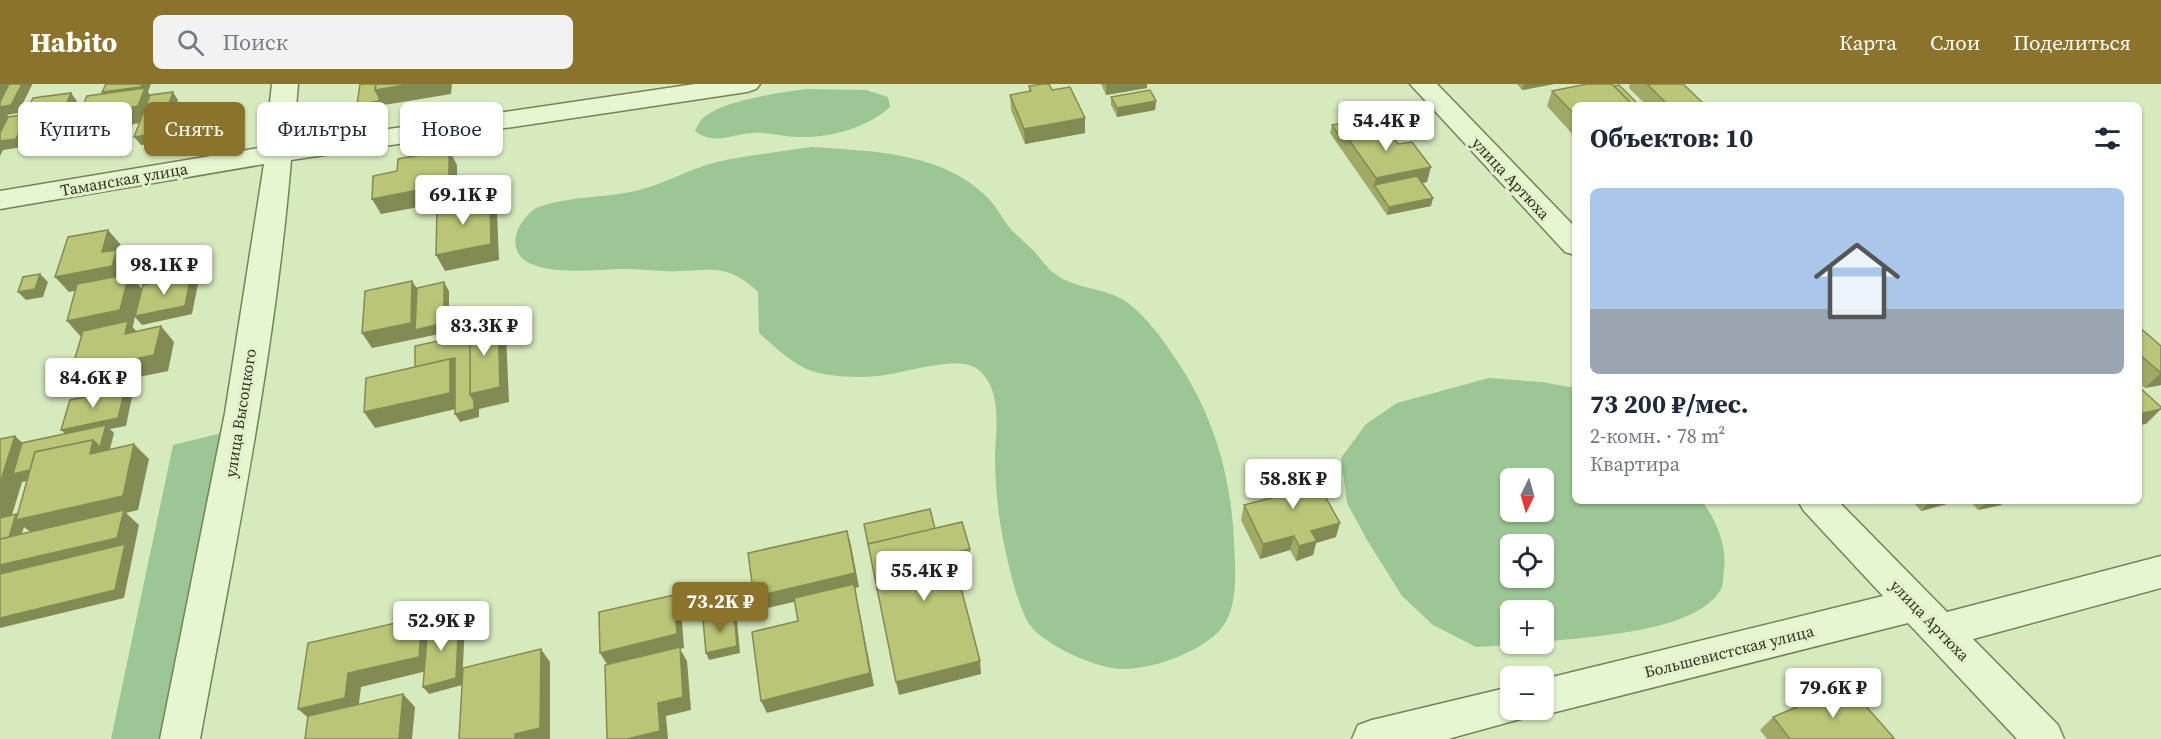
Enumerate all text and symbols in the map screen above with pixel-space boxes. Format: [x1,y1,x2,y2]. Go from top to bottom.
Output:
search box [153,15,573,69]
text: Habito [30,23,117,61]
icon: search [174,26,207,59]
text: Поиск [222,27,288,57]
text: Карта [1839,28,1897,57]
text: Слои [1930,28,1980,57]
text: Поделиться [2013,28,2131,57]
pin: 54.4K ₽ [1331,101,1441,152]
chip: Купить [18,102,132,156]
chip: Снять [144,102,245,156]
chip: Фильтры [257,102,388,156]
chip: Новое [400,102,503,156]
text: 54.4K ₽ [1352,106,1420,134]
text: Объектов: 10 [1590,120,1753,156]
icon: filters [2091,122,2124,155]
street label: улица Артюха [1467,132,1556,225]
street label: Таманская улица [59,157,190,201]
pin: 69.1K ₽ [408,175,518,226]
text: 69.1K ₽ [429,180,497,208]
icon: home [1803,227,1911,335]
pin: 98.1K ₽ [109,245,219,296]
text: 98.1K ₽ [130,250,198,278]
pin: 83.3K ₽ [429,306,539,357]
text: 83.3K ₽ [450,311,518,339]
street label: улица Высоцкого [219,347,261,479]
pin: 84.6K ₽ [38,358,148,409]
text: 84.6K ₽ [59,363,127,391]
text: 73 200 ₽/мес. [1590,386,1749,422]
text: 2-комн. · 78 m² [1590,422,1725,450]
text: Квартира [1590,450,1680,478]
pin: 58.8K ₽ [1238,459,1348,510]
text: 58.8K ₽ [1259,464,1327,492]
north arrow [1500,468,1554,522]
map controls [1500,468,1554,720]
button: locate [1500,534,1554,588]
pin: 55.4K ₽ [869,551,979,602]
text: 55.4K ₽ [890,556,958,584]
street label: улица Артюха [1885,574,1975,666]
pin: 73.2K ₽ [665,582,775,633]
text: 73.2K ₽ [686,587,754,615]
button: + [1500,600,1554,654]
pin: 52.9K ₽ [386,601,496,652]
text: 52.9K ₽ [407,606,475,634]
street label: Большевистская улица [1642,619,1817,683]
button: − [1500,666,1554,720]
pin: 79.6K ₽ [1778,668,1888,719]
text: 79.6K ₽ [1799,673,1867,701]

